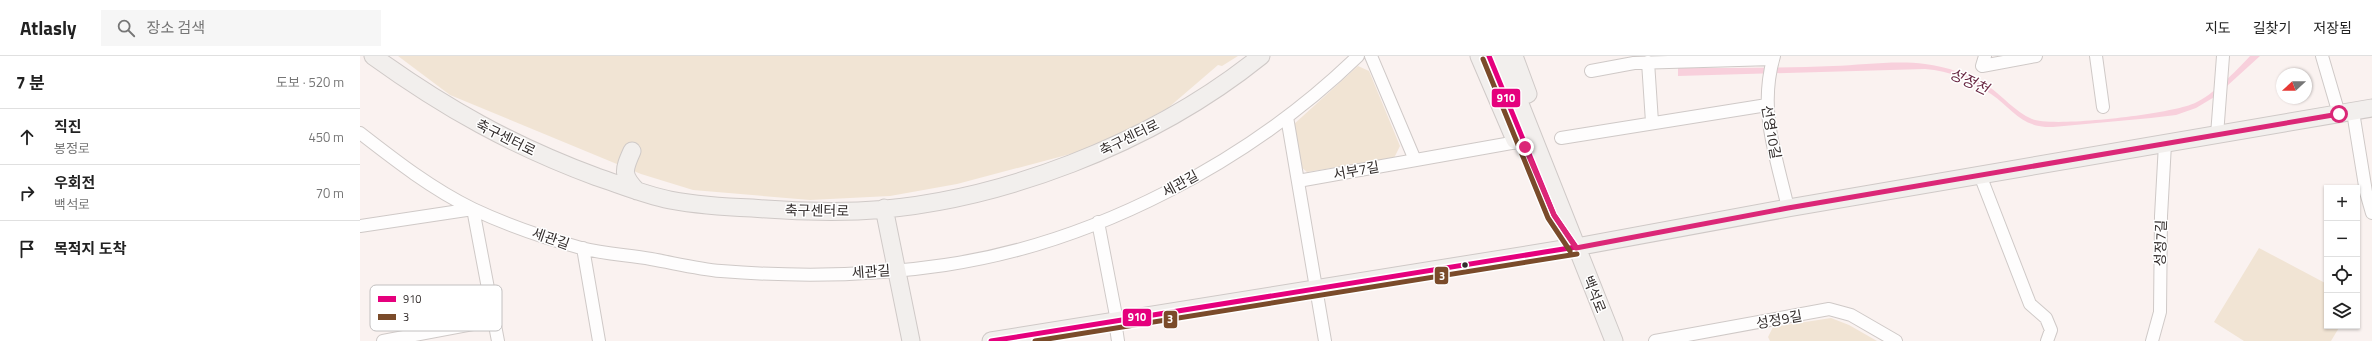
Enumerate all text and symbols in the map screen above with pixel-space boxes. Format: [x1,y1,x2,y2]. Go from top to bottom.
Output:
search box [101,10,381,46]
text: Atlasly [20,13,77,42]
text: 장소 검색 [147,16,205,39]
icon: search [115,17,137,39]
text: 지도 [2205,17,2231,38]
text: 길찾기 [2253,17,2291,38]
text: 저장됨 [2313,17,2352,38]
water label: 성정천 [1945,62,1995,101]
north arrow [2276,68,2312,104]
text: 7 분 [16,70,45,96]
text: 도보 · 520 m [276,72,344,92]
line badge: 910 [1491,88,1521,108]
text: 910 [1497,90,1515,106]
street label: 선영10길 [1757,103,1787,161]
route start [2330,105,2348,123]
street label: 축구센터로 [472,113,540,161]
street label: 축구센터로 [1095,113,1163,161]
text: 직진 [54,115,82,138]
icon: ahead [16,126,38,148]
text: 450 m [308,127,344,147]
text: 봉정로 [54,138,90,158]
route end [1516,138,1534,156]
street label: 서부7길 [1331,156,1381,184]
street label: 세관길 [1158,164,1202,202]
text: 우회전 [54,171,95,194]
icon: right [16,182,38,204]
text: 70 m [316,183,344,203]
map controls [2324,185,2360,329]
button: + [2324,185,2360,221]
text: 백석로 [54,194,90,214]
street label: 축구센터로 [785,199,849,221]
street label: 성정7길 [2149,219,2171,267]
button: − [2324,221,2360,257]
street label: 세관길 [529,222,573,254]
text: 목적지 도착 [54,237,126,260]
icon: arrive [16,238,38,260]
button: locate [2324,257,2360,293]
street label: 세관길 [851,259,891,283]
unlabelled marker [1460,260,1470,270]
line badge: 3 [1434,266,1449,285]
text: 3 [1439,268,1445,284]
street label: 백석로 [1578,272,1612,316]
legend [370,285,502,331]
text: 910 [403,291,421,307]
button: layers [2324,293,2360,329]
street label: 성정9길 [1754,305,1804,333]
line badge: 910 [1122,308,1152,327]
text: 3 [403,309,409,325]
text: 910 [1128,309,1146,325]
line badge: 3 [1163,310,1178,329]
text: 3 [1167,311,1173,327]

